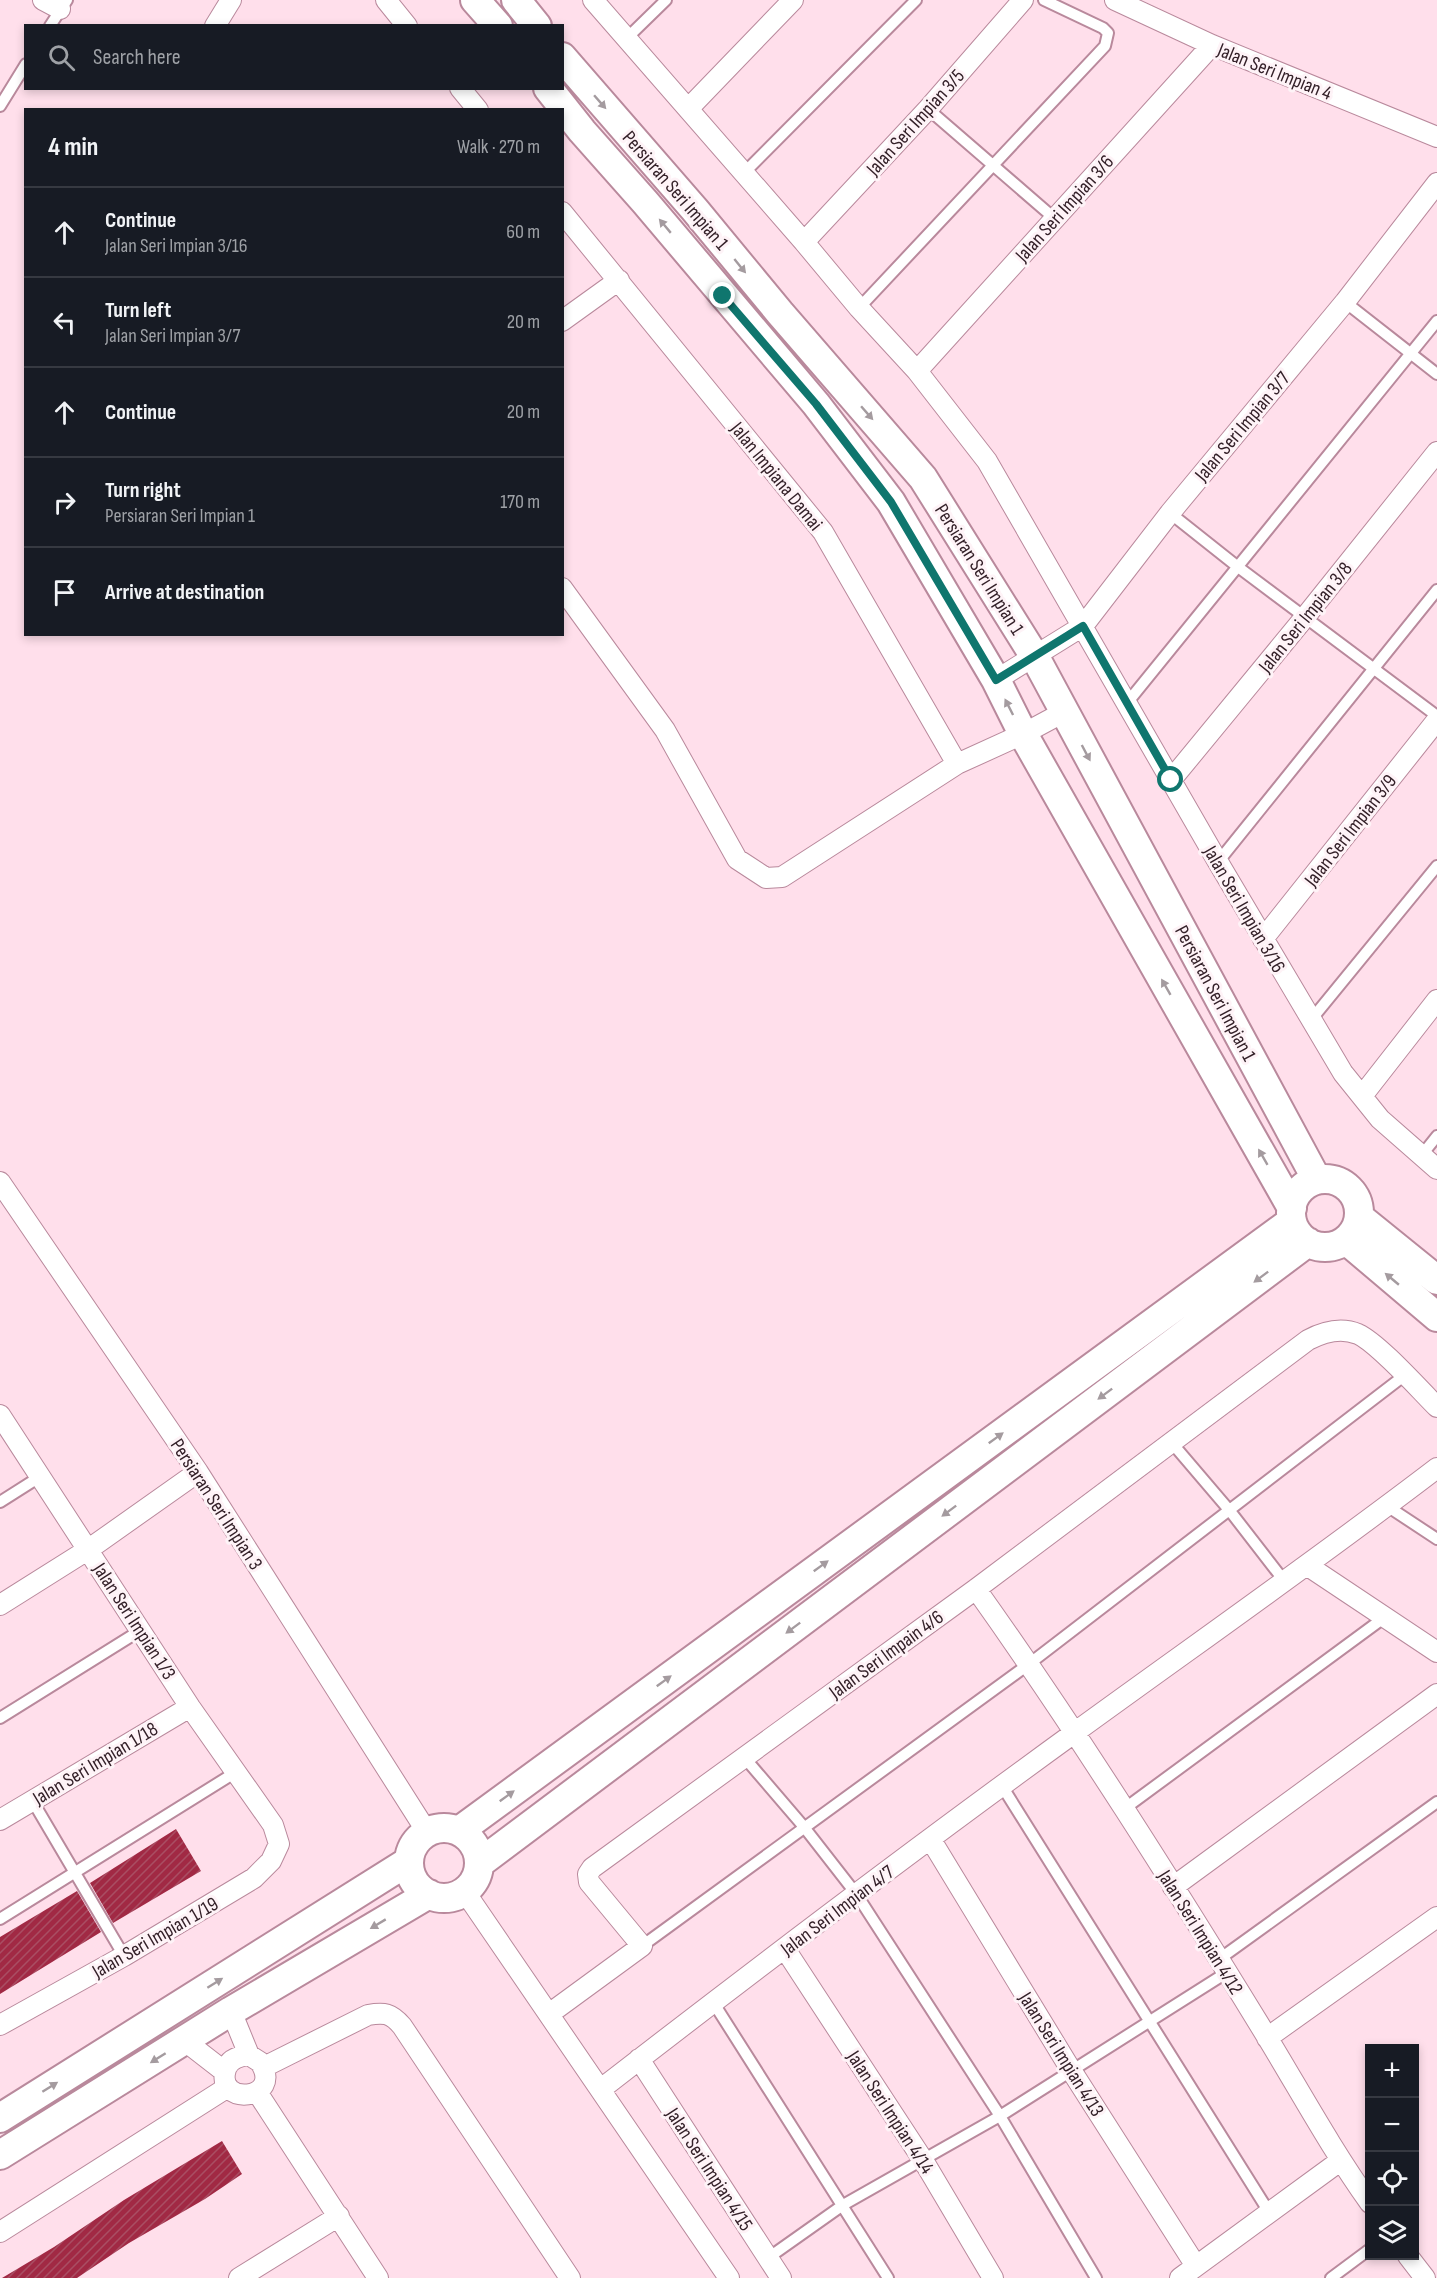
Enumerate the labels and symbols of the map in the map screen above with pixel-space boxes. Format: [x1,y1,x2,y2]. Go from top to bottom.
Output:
street label: Jalan Seri Impian 4 [1213,38,1335,106]
street label: Jalan Seri Impian 3/5 [861,65,970,182]
one-way arrow [593,94,606,109]
street label: Persiaran Seri Impian 1 [617,126,733,255]
street label: Jalan Seri Impian 3/6 [1010,150,1119,268]
one-way arrow [659,219,672,234]
one-way arrow [734,258,746,273]
route end [709,282,735,308]
street label: Jalan Seri Impian 3/7 [1189,367,1296,487]
one-way arrow [861,405,874,421]
street label: Jalan Impiana Damai [725,417,827,536]
street label: Persiaran Seri Impian 1 [929,500,1029,639]
street label: Jalan Seri Impian 3/8 [1253,557,1358,679]
one-way arrow [1005,699,1014,716]
one-way arrow [1081,745,1091,762]
route start [1157,766,1183,792]
street label: Jalan Seri Impian 3/9 [1299,770,1402,892]
street label: Jalan Seri Impian 3/16 [1198,841,1290,977]
street label: Persiaran Seri Impian 1 [1169,922,1261,1065]
one-way arrow [1161,979,1172,995]
one-way arrow [1258,1148,1268,1165]
one-way arrow [1254,1270,1269,1282]
one-way arrow [1385,1273,1400,1286]
one-way arrow [1098,1388,1114,1400]
one-way arrow [987,1432,1003,1444]
street label: Persiaran Seri Impian 3 [165,1435,267,1575]
one-way arrow [942,1505,958,1517]
street label: Jalan Seri Impian 1/3 [87,1558,181,1684]
one-way arrow [813,1560,829,1572]
street label: Jalan Seri Impain 4/6 [824,1605,948,1705]
one-way arrow [786,1622,802,1634]
one-way arrow [656,1675,672,1687]
street label: Jalan Seri Impian 1/18 [28,1717,162,1811]
one-way arrow [498,1790,514,1802]
street label: Jalan Seri Impian 4/7 [775,1860,899,1962]
street label: Jalan Seri Impian 4/12 [1152,1865,1248,1999]
street label: Jalan Seri Impian 1/19 [87,1892,223,1984]
one-way arrow [369,1919,386,1929]
one-way arrow [206,1977,222,1989]
street label: Jalan Seri Impian 4/13 [1013,1987,1109,2121]
street label: Jalan Seri Impian 4/14 [841,2046,939,2179]
one-way arrow [150,2052,166,2063]
one-way arrow [41,2081,57,2093]
street label: Jalan Seri Impian 4/15 [660,2103,758,2236]

